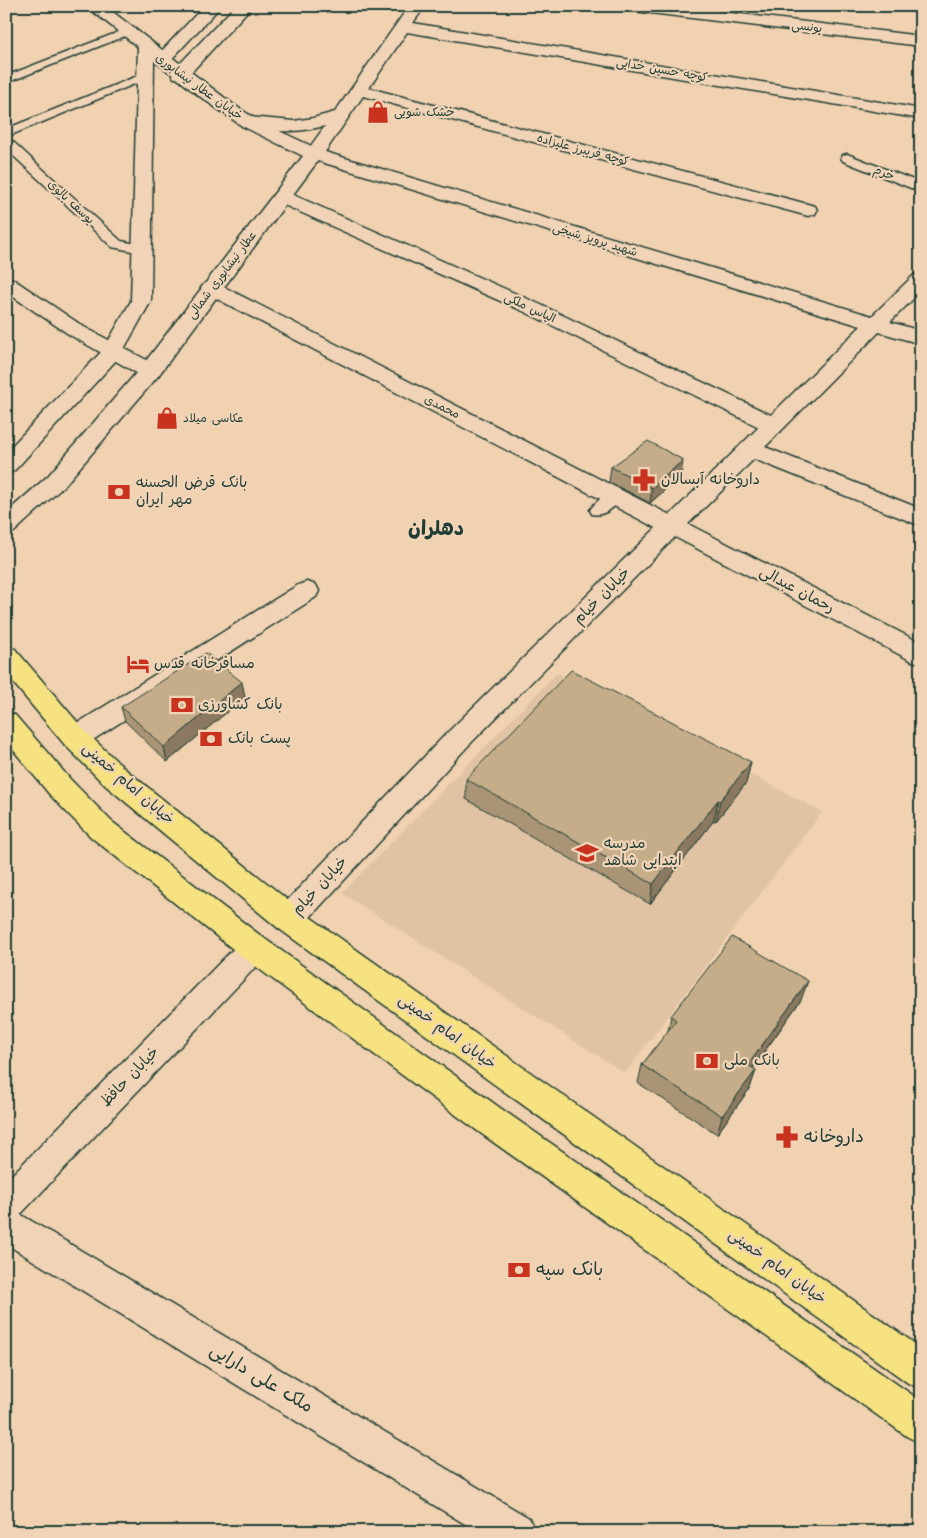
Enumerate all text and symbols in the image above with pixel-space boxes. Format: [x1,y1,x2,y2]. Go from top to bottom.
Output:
street label: یونسی [791,16,823,38]
street label: خیابان عطار نیشابوری [151,49,247,125]
street label: کوچه حسین خدایی [615,53,709,87]
shop icon: خشک شویی [365,99,391,125]
place label: خشک شویی [394,103,455,122]
street label: کوچه فریبرز علیزاده [535,129,631,171]
street label: خرم [871,160,897,186]
street label: یوسف بالوی [43,175,99,229]
street label: شهید پرویز شیخی [550,218,640,262]
street label: عطار نیشابوری شمالی [182,227,262,323]
street label: الیاس ملکی [501,288,559,328]
street label: محمدی [421,390,463,424]
shop icon: عکاسی میلاد [154,405,180,431]
place label: عکاسی میلاد [183,409,243,428]
pharmacy icon: داروخانه آبسالان [631,467,657,493]
place label: داروخانه آبسالان [661,468,760,492]
place label: بانک قرض الحسنه مهر ایران [136,471,247,512]
bank icon: بانک قرض الحسنه مهر ایران [106,479,132,505]
district label: دهلران [408,514,464,546]
street label: رحمان عبدالی [755,560,839,620]
street label: خیابان خیام [568,562,636,630]
hotel icon: مسافرخانه قدس [125,651,151,677]
place label: مسافرخانه قدس [154,652,255,676]
bank icon: بانک کشاورزی [169,692,195,718]
place label: بانک کشاورزی [198,693,283,717]
bank icon: پست بانک [198,726,224,752]
place label: پست بانک [228,727,291,751]
street label: خیابان امام خمینی [76,737,180,831]
place label: مدرسه ابتدایی شاهد [604,832,682,873]
school or university icon: مدرسه ابتدایی شاهد [574,840,600,866]
street label: خیابان خیام [286,851,354,921]
street label: خیابان امام خمینی [393,988,501,1076]
street label: خیابان حافظ [95,1041,165,1113]
bank icon: بانک ملی [694,1048,720,1074]
place label: بانک ملی [724,1049,780,1073]
place label: داروخانه [804,1123,864,1152]
pharmacy icon: داروخانه [774,1124,800,1150]
street label: خیابان امام خمینی [723,1223,831,1311]
place label: بانک سپه [536,1256,603,1285]
bank icon: بانک سپه [506,1257,532,1283]
street label: ملک علی دارایی [204,1337,318,1421]

